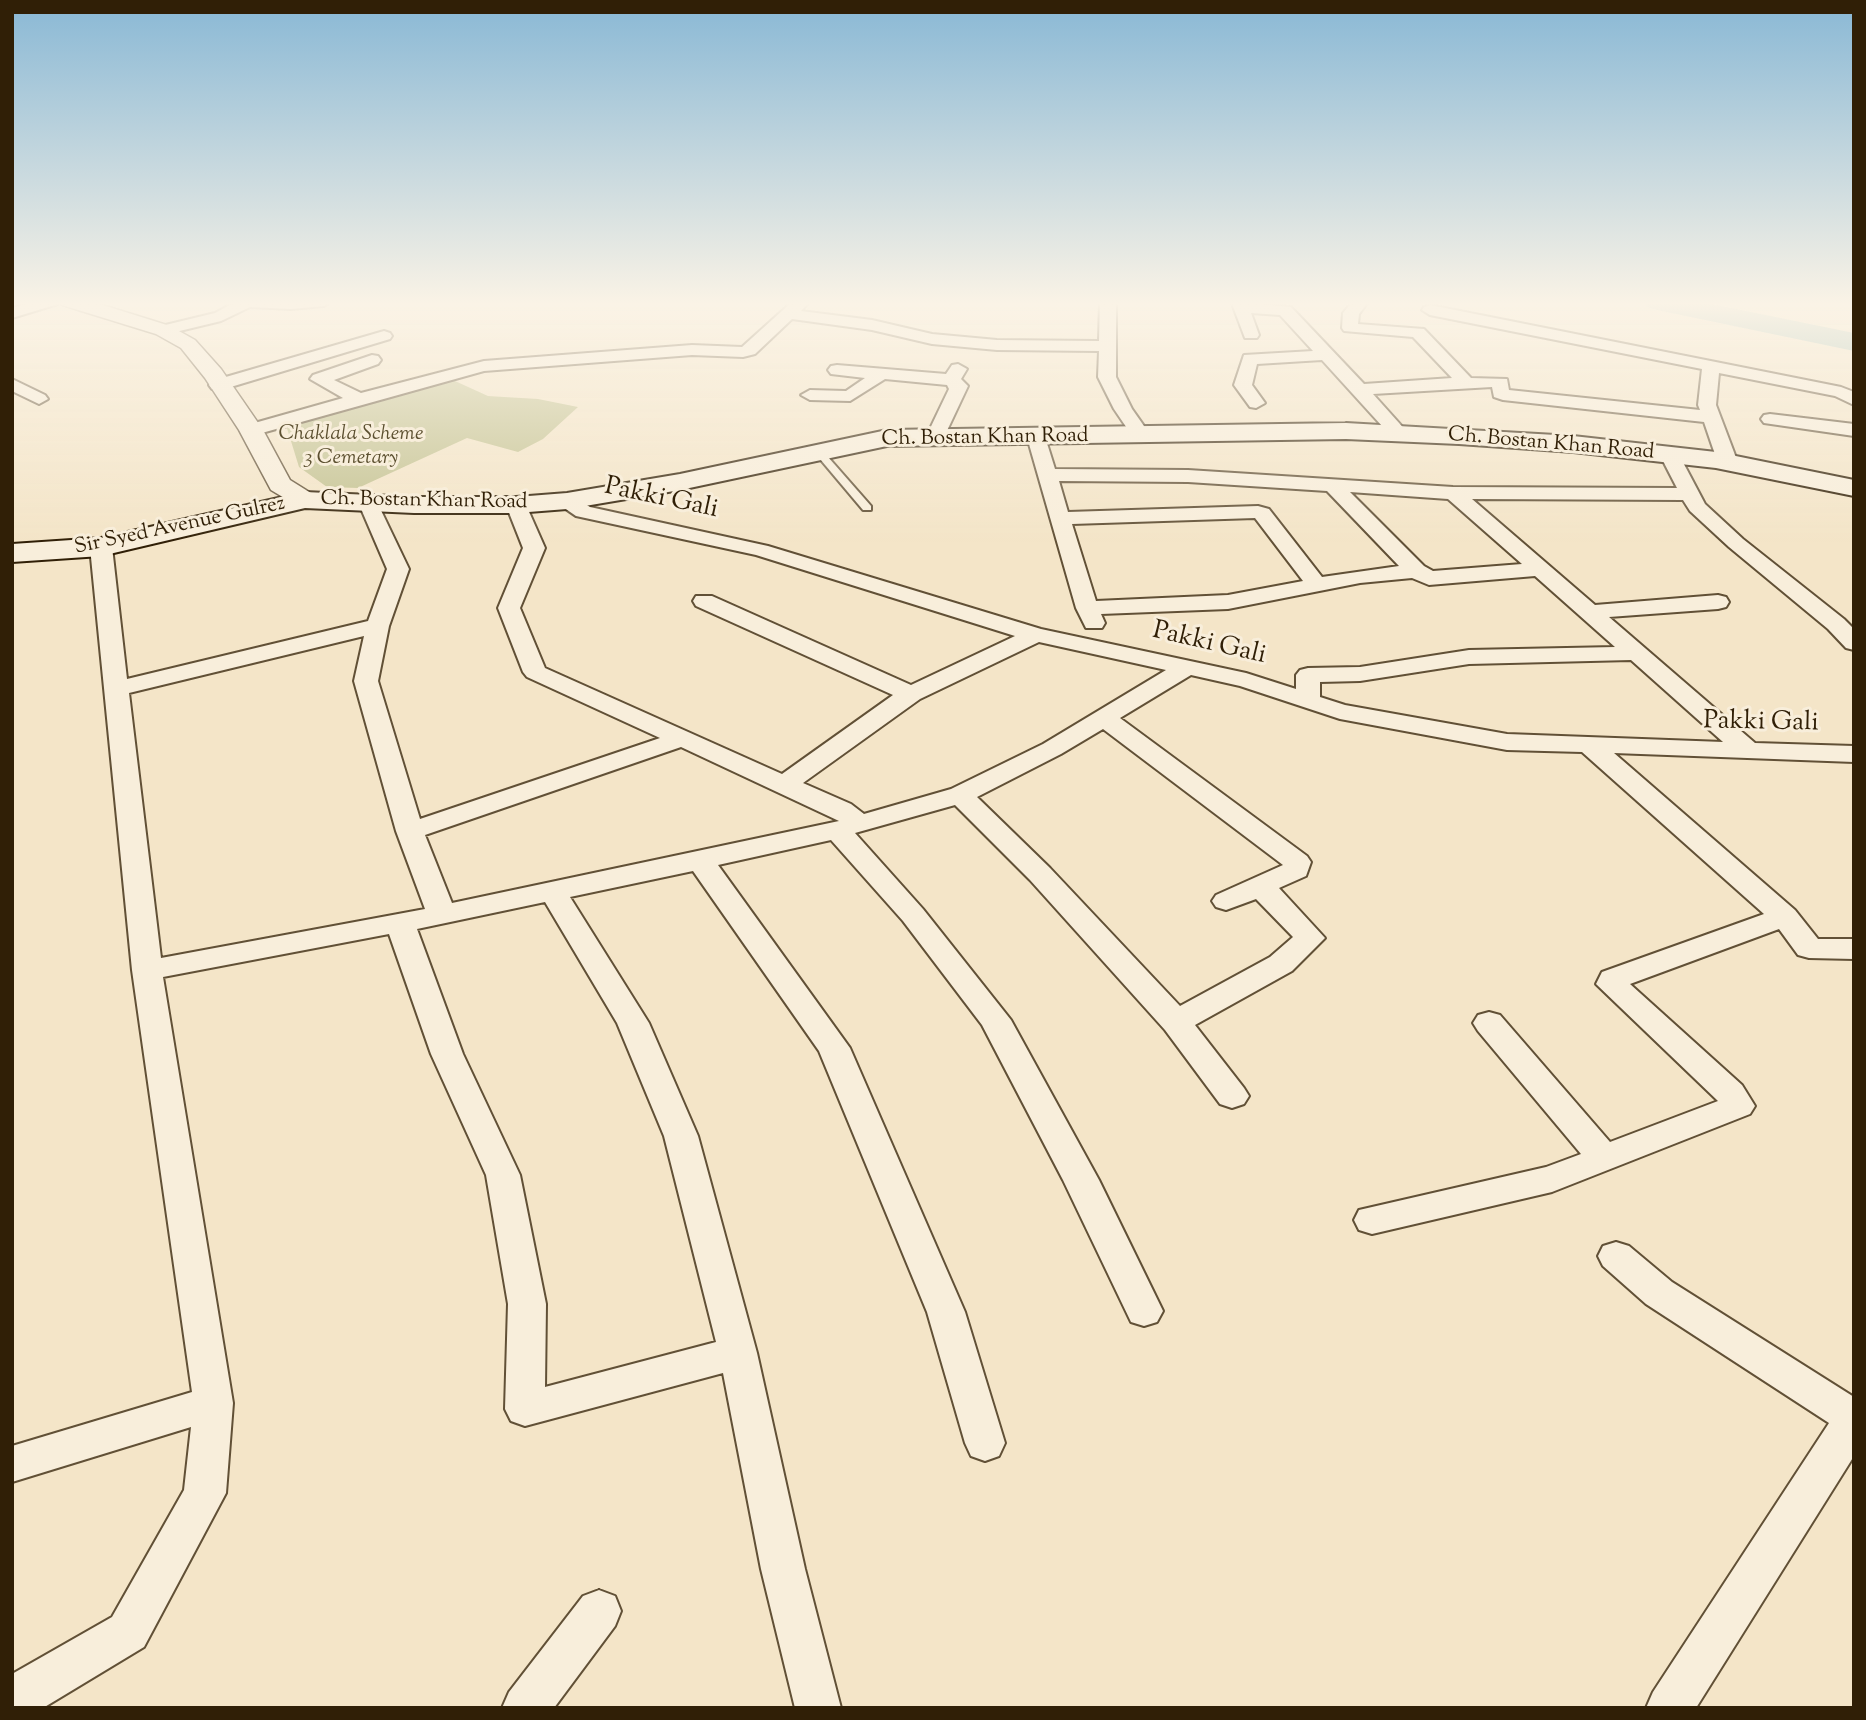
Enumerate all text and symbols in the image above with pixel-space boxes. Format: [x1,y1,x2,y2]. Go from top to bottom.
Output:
park label: Chaklala Scheme 3 Cemetary [279,422,423,472]
street label: Ch. Bostan Khan Road [1447,423,1655,467]
street label: Ch. Bostan Khan Road [881,425,1089,453]
street label: Pakki Gali [601,473,721,527]
street label: Ch. Bostan Khan Road [320,488,528,516]
street label: Sir Syed Avenue Gulrez [72,492,288,562]
street label: Pakki Gali [1149,617,1269,673]
street label: Pakki Gali [1703,707,1819,741]

